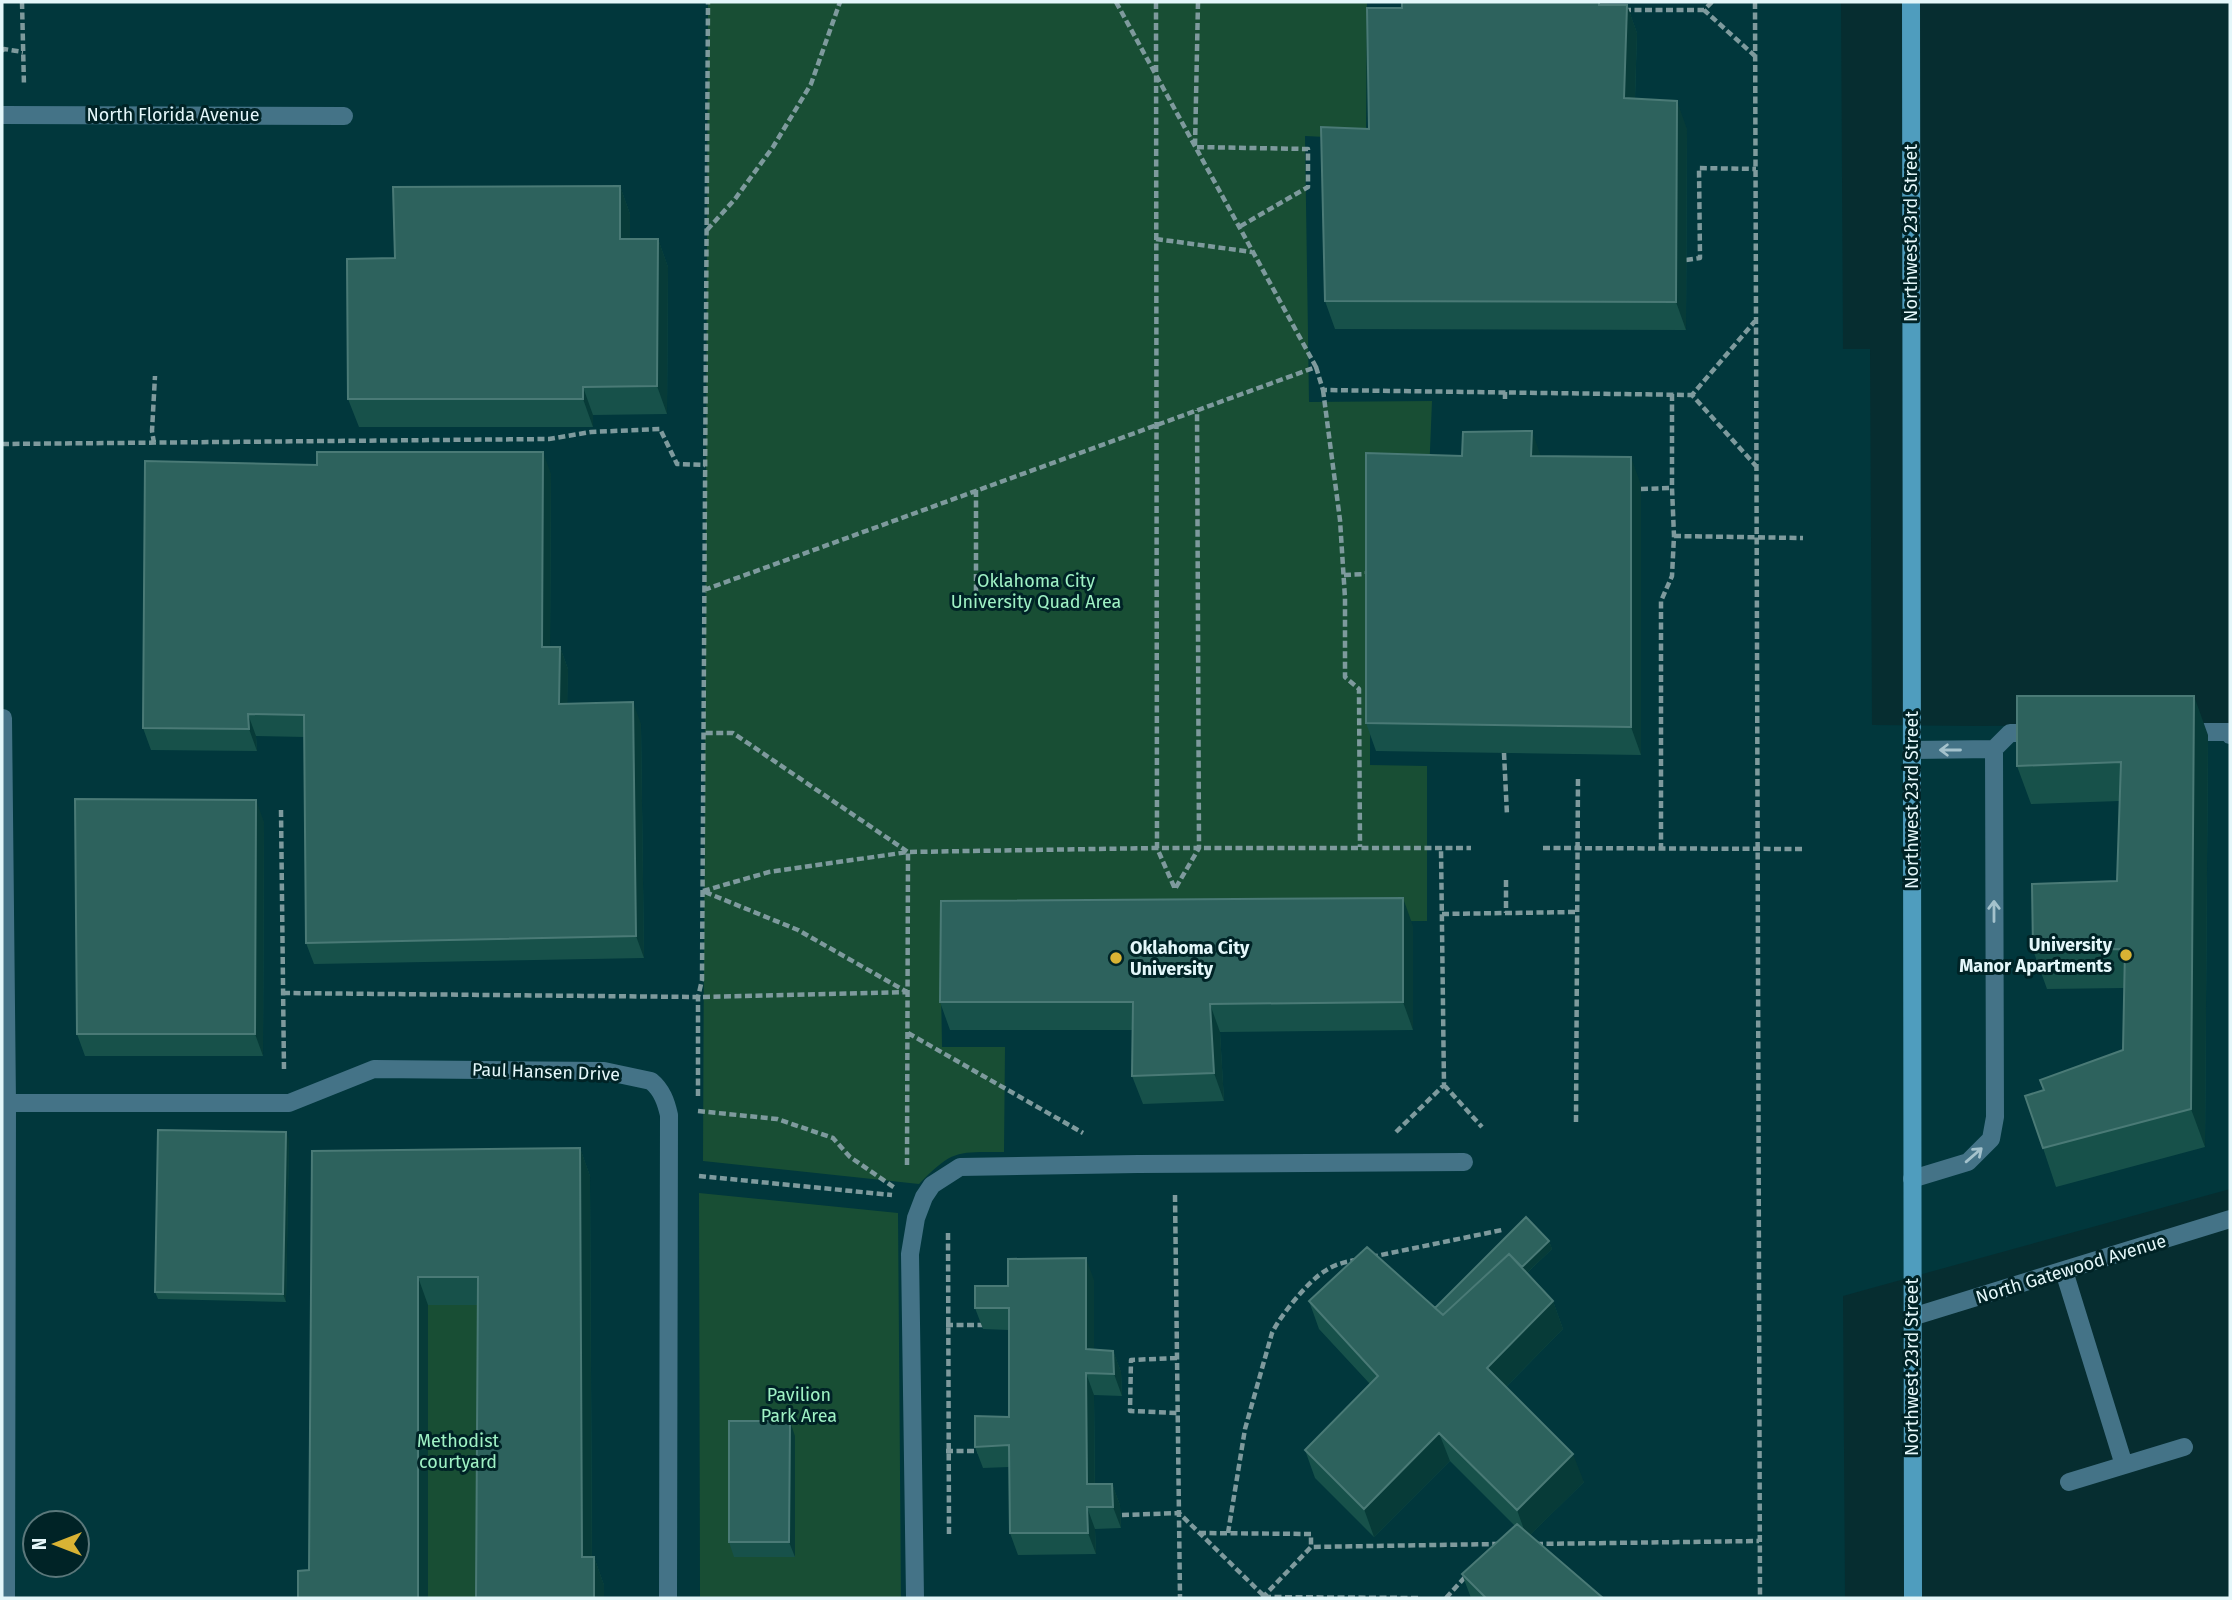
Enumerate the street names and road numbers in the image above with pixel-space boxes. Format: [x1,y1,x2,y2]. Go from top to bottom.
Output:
street label: North Florida Avenue [86,104,260,126]
street label: Northwest 23rd Street [1900,144,1922,322]
street label: Northwest 23rd Street [1901,711,1923,889]
street label: Paul Hansen Drive [472,1058,620,1086]
street label: North Gatewood Avenue [1973,1230,2169,1308]
street label: Northwest 23rd Street [1901,1278,1923,1456]

